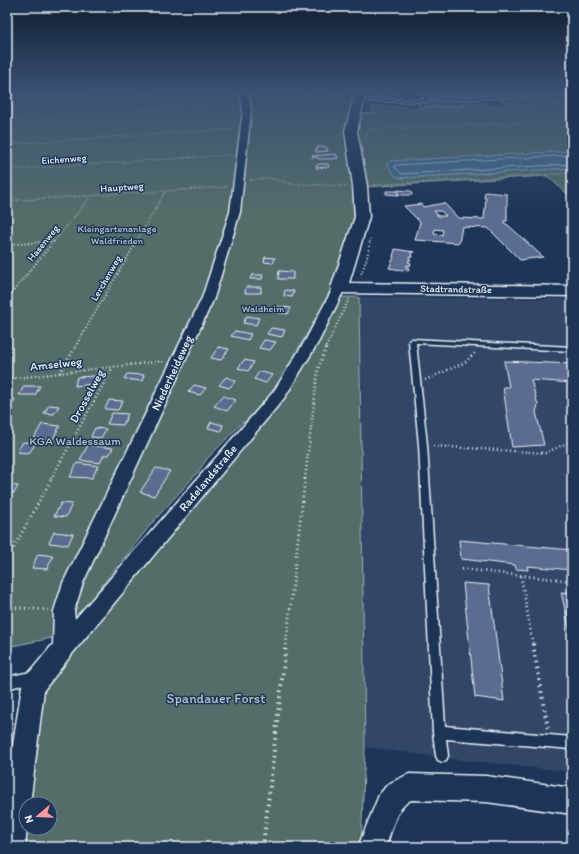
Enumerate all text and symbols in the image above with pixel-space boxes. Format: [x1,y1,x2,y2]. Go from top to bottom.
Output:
street label: Eichenweg [41,151,88,167]
street label: Hauptweg [100,179,145,195]
street label: Hasenweg [24,221,62,264]
park label: Kleingartenanlage Waldfrieden [78,222,157,247]
street label: Lerchenweg [88,252,125,303]
street label: Stadtrandstraße [420,282,492,296]
park label: Waldheim [242,302,285,315]
street label: Niederheideweg [148,332,196,413]
street label: Amselweg [29,354,84,374]
street label: Drosselweg [67,366,108,425]
park label: KGA Waldessaum [29,434,121,448]
street label: Radelandstraße [176,442,240,514]
park label: Spandauer Forst [167,690,265,707]
north arrow [18,796,58,836]
text: N [22,813,36,825]

